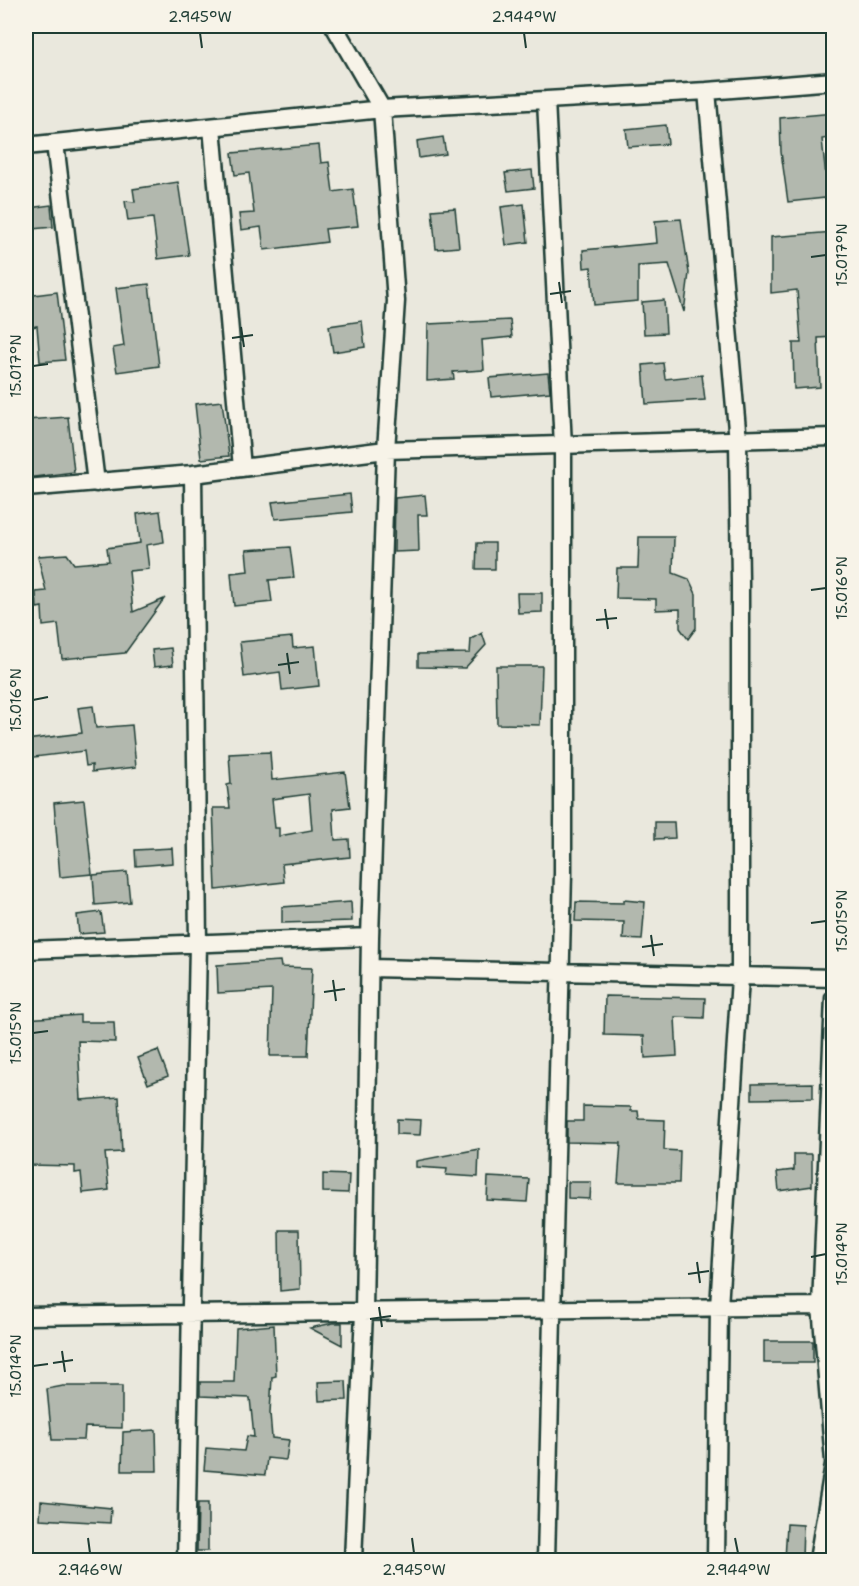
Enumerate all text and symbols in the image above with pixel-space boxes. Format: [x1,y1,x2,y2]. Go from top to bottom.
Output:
text: 2.945°W [168,7,232,27]
text: 2.944°W [491,7,557,27]
text: 15.017°N [832,223,852,287]
text: 15.017°N [6,334,26,398]
text: 15.016°N [832,556,852,620]
text: 15.016°N [6,668,26,732]
text: 15.015°N [832,890,852,952]
text: 15.015°N [6,1002,26,1064]
text: 15.014°N [832,1222,852,1286]
text: 15.014°N [6,1334,26,1398]
text: 2.946°W [57,1560,123,1580]
text: 2.945°W [382,1560,446,1580]
text: 2.944°W [705,1560,771,1580]

